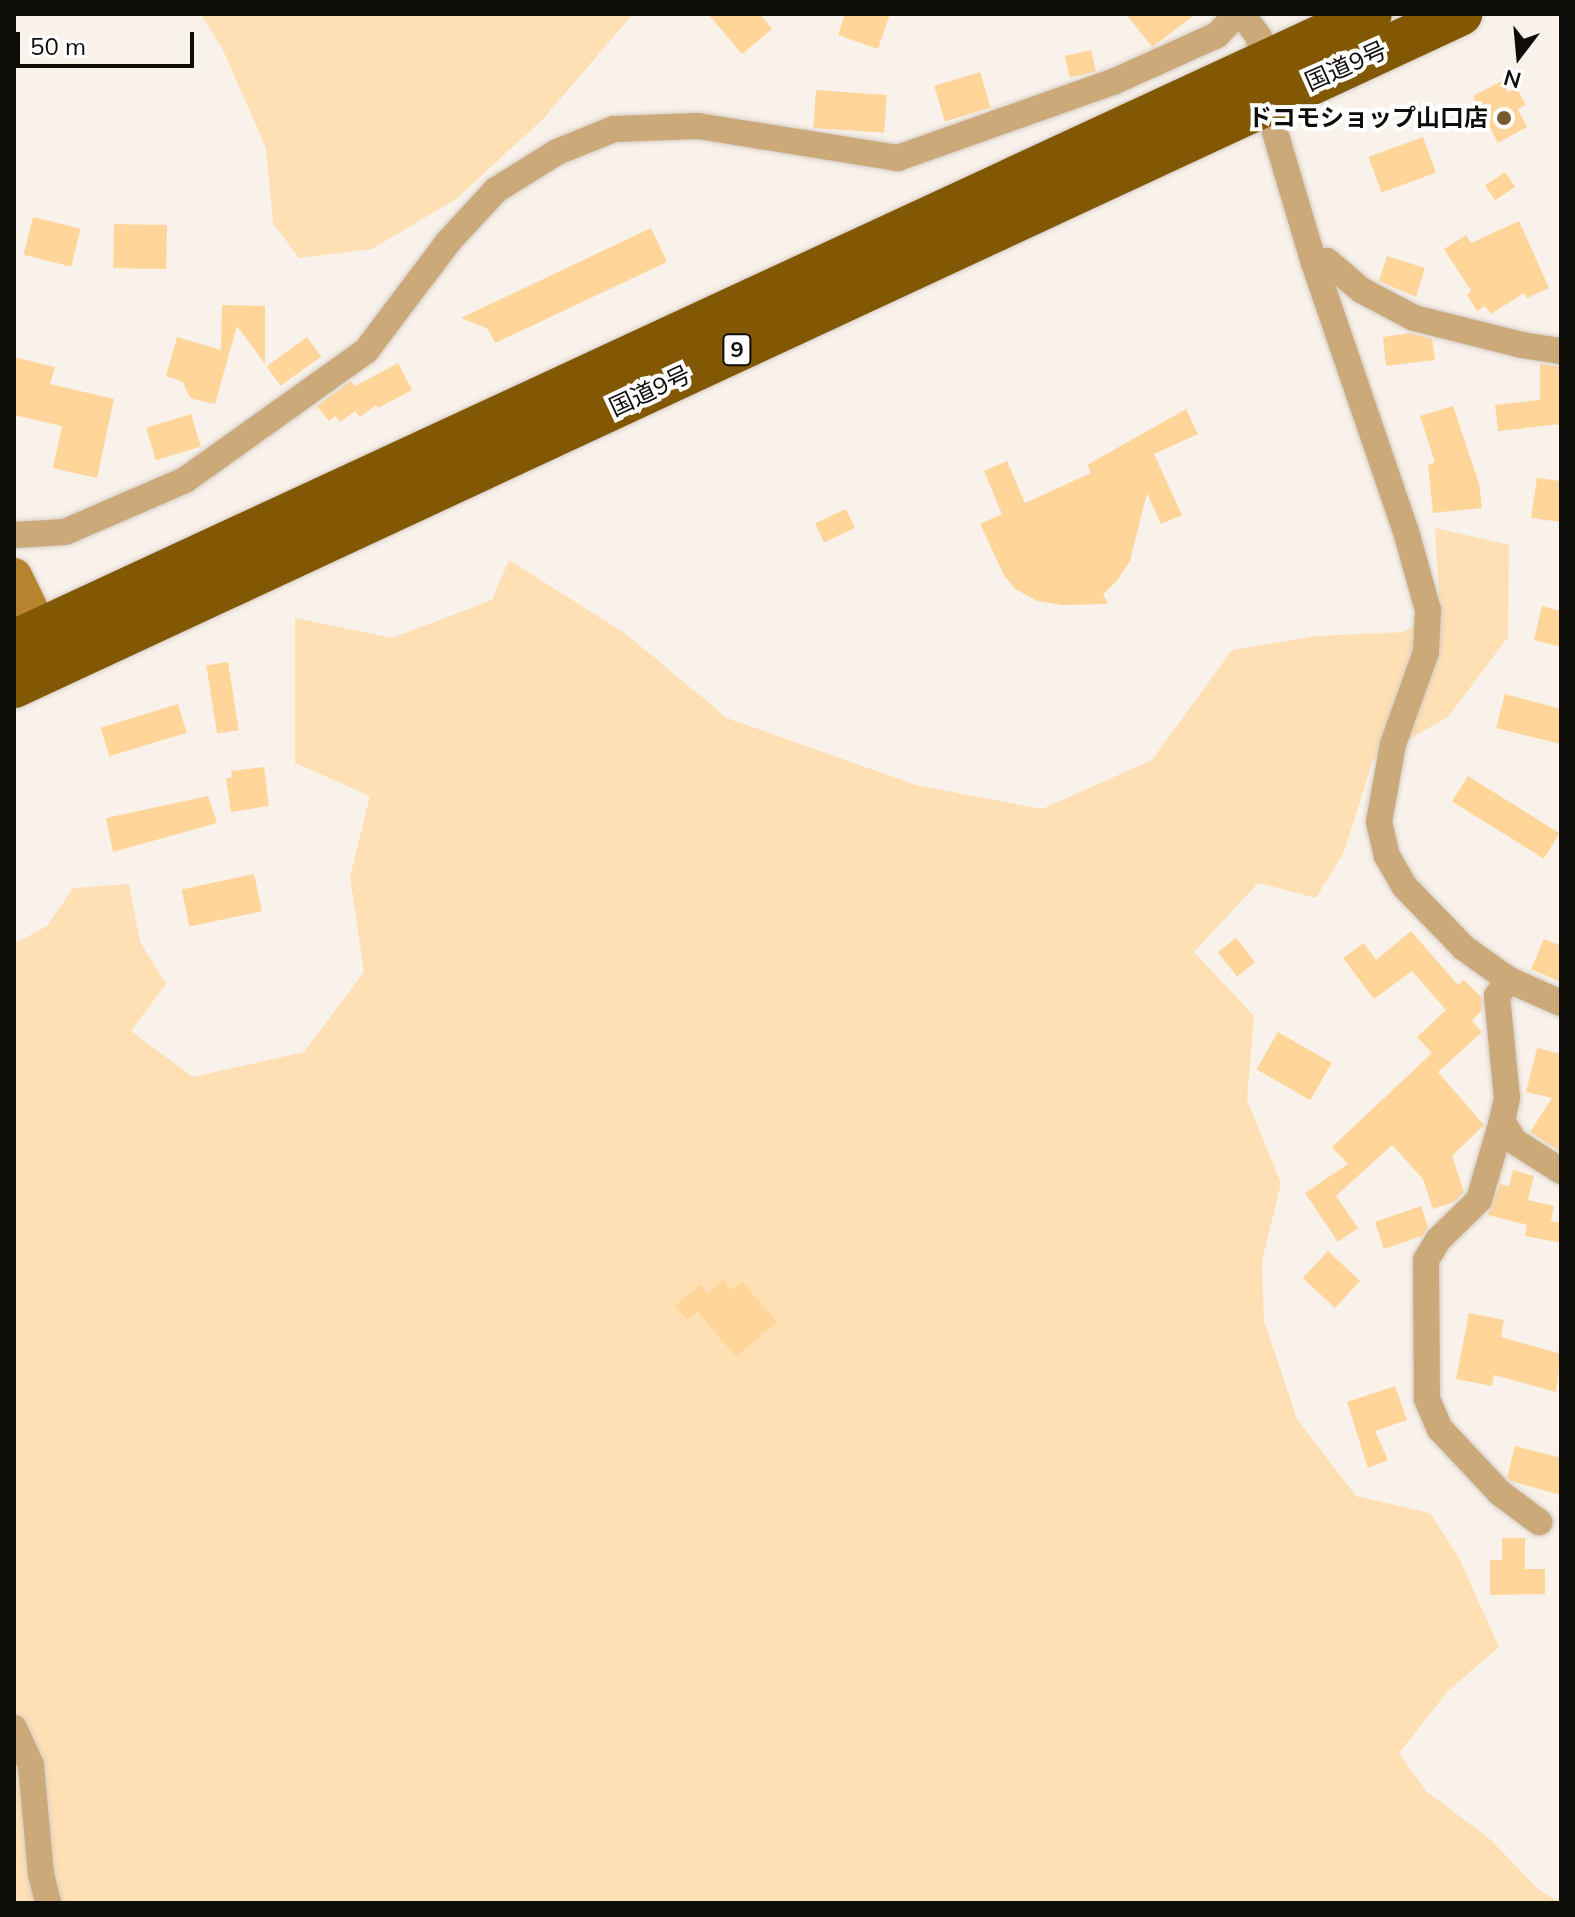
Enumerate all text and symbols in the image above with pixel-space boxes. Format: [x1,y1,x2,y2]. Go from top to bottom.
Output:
scale bar [20,16,198,66]
north arrow [1479,16,1559,96]
text: 50 m [30,31,86,61]
street label: 国道9号 [1301,35,1391,97]
text: N [1501,63,1524,95]
place label: ドコモショップ山口店 [1248,104,1488,132]
marker: ドコモショップ山口店 [1495,109,1513,127]
road number: 9 [721,332,753,368]
street label: 国道9号 [605,360,695,422]

